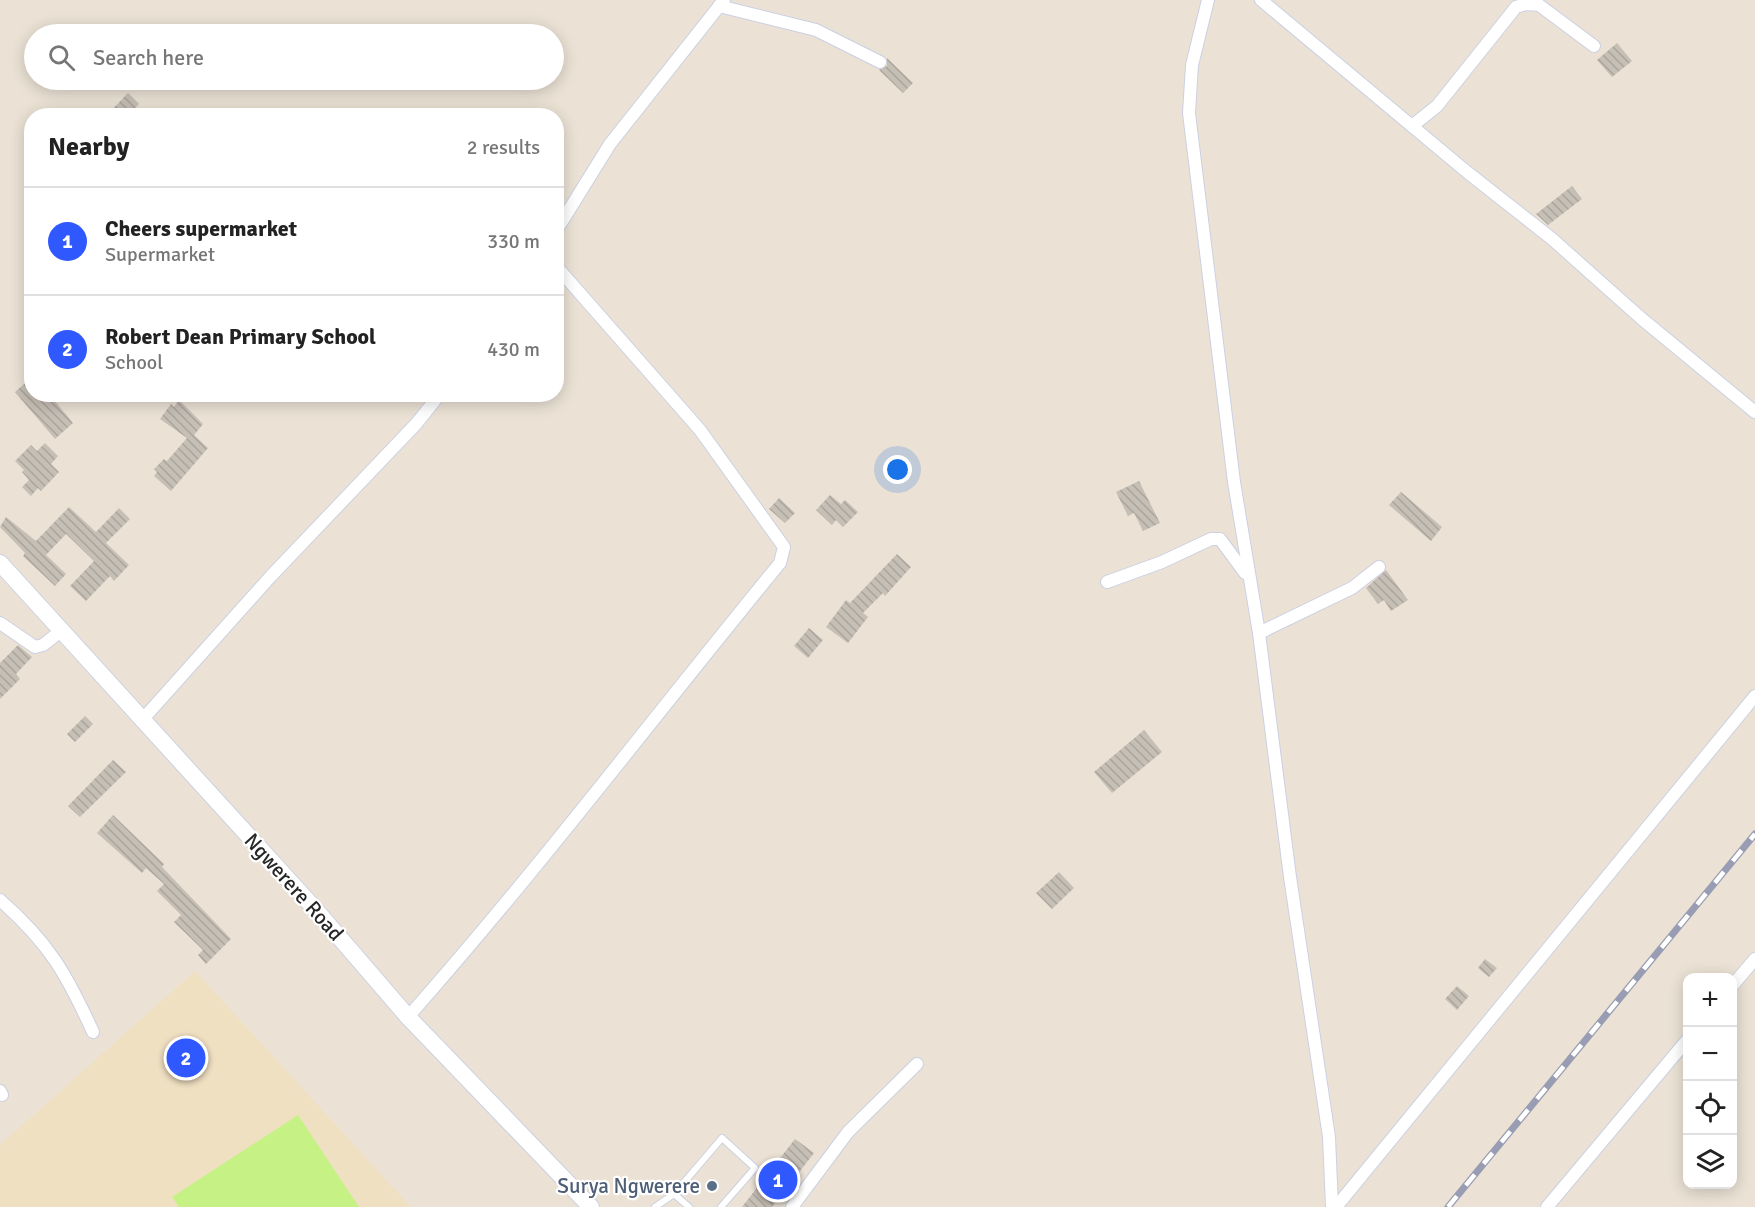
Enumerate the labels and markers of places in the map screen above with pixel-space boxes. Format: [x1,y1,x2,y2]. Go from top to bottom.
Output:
pin: 2 [166,1036,206,1080]
pin: 1 [758,1158,798,1202]
place label: Surya Ngwerere [557,1173,700,1199]
marker: Surya Ngwerere [705,1179,719,1193]

